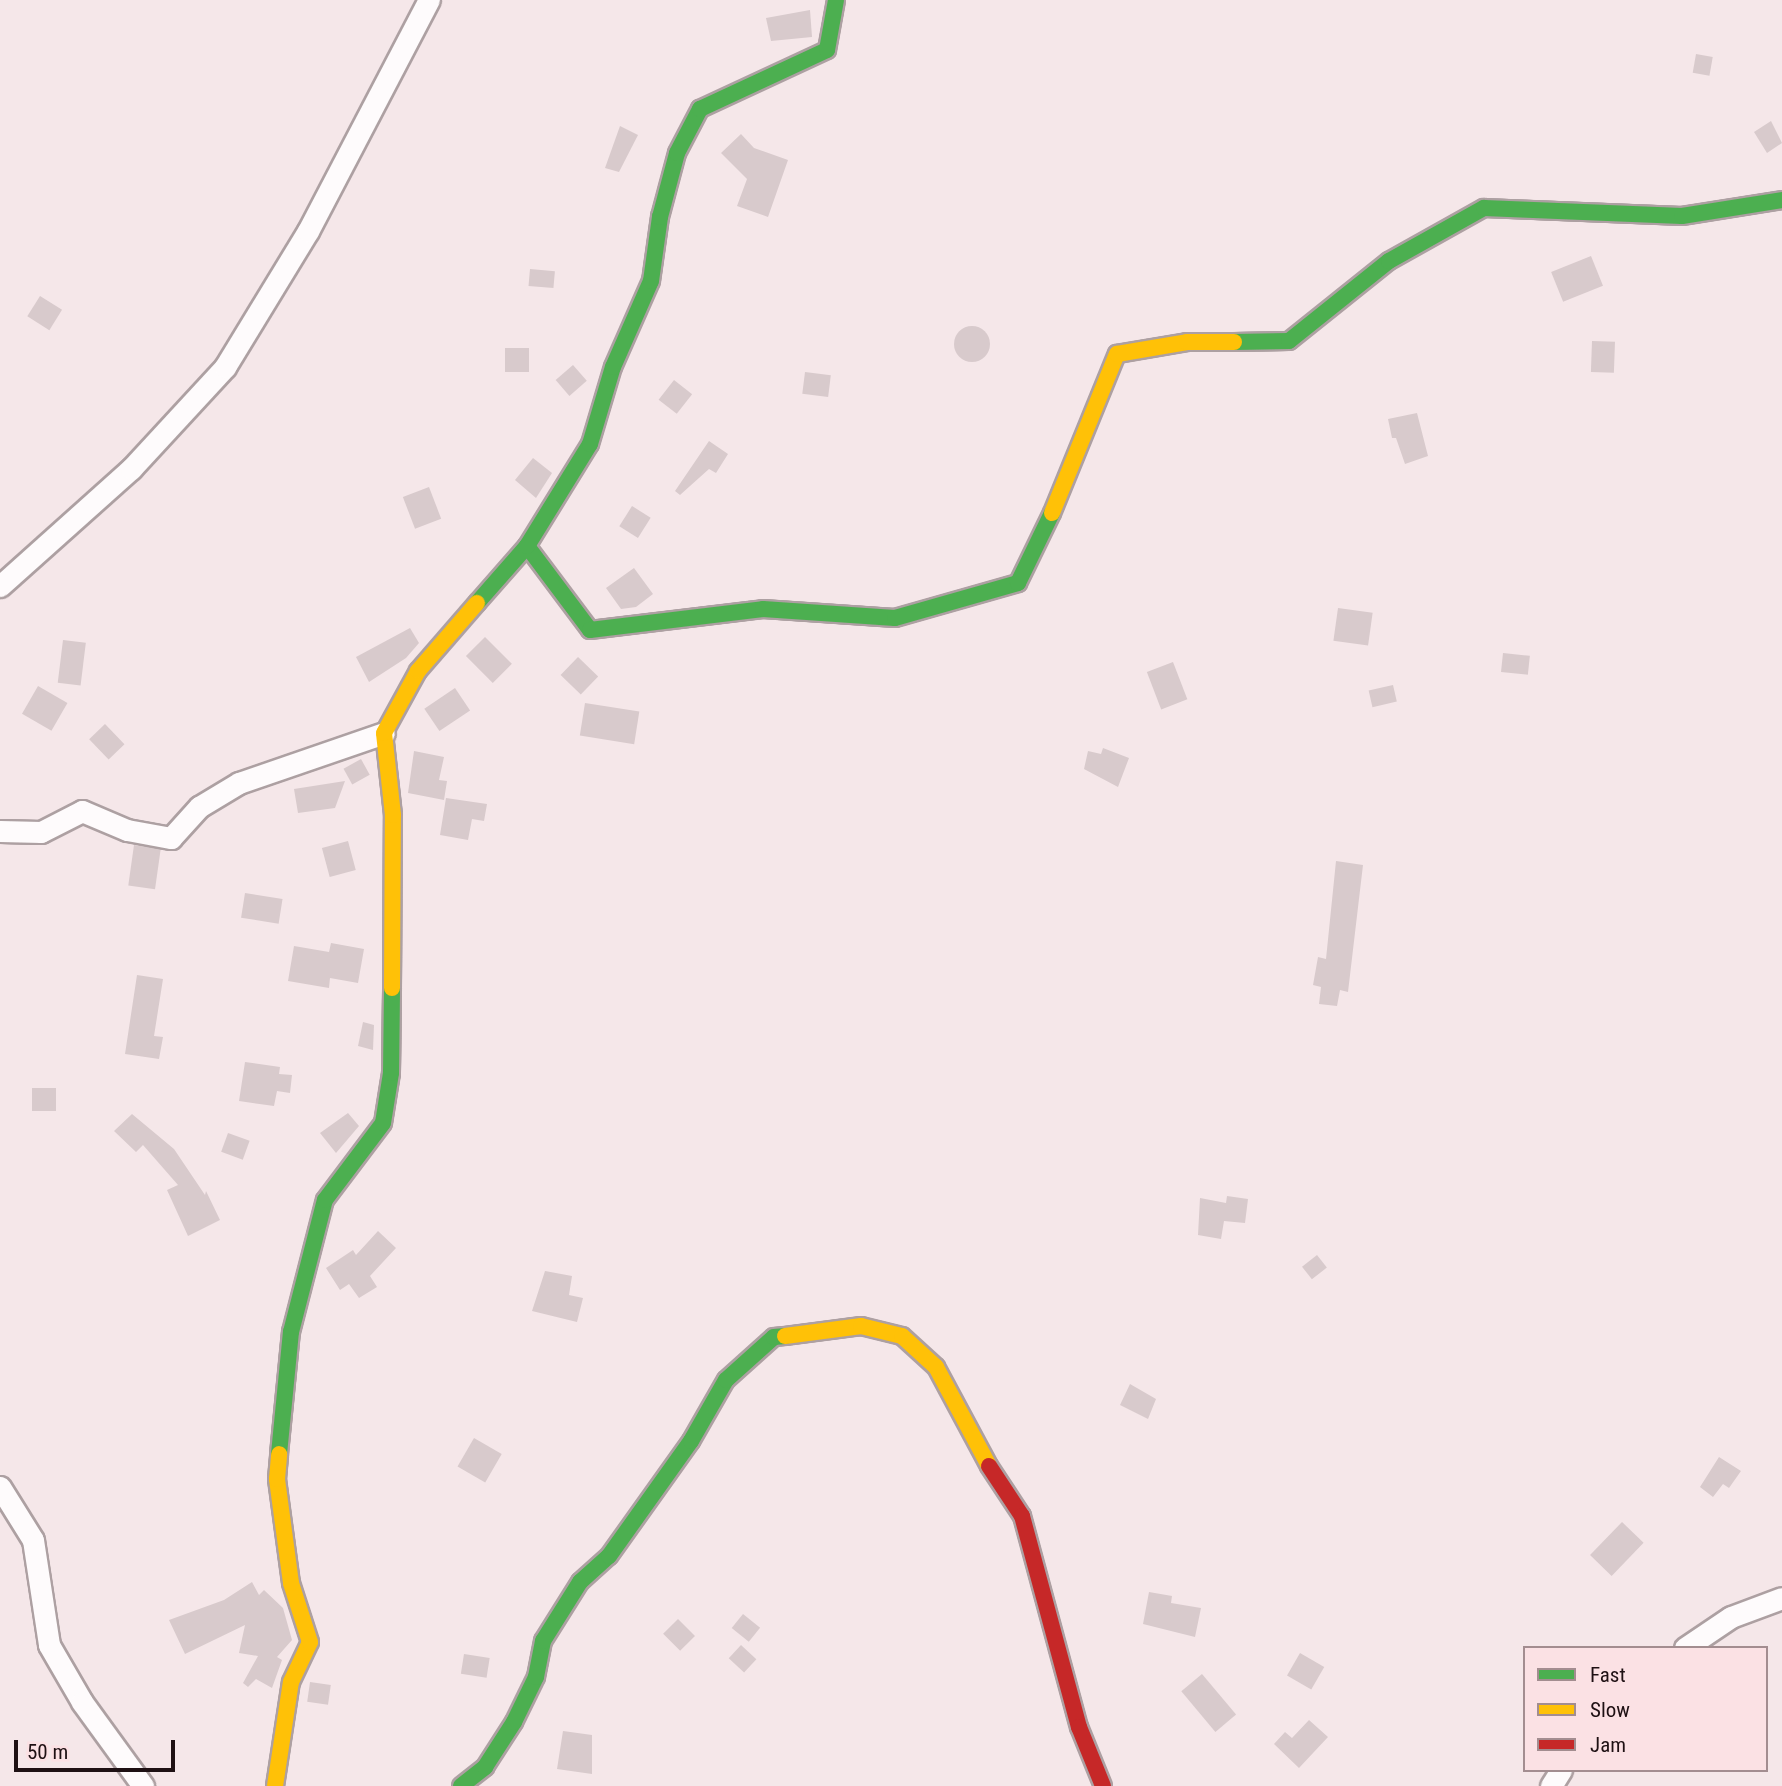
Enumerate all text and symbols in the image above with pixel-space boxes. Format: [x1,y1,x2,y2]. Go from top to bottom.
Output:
legend [1523,1646,1768,1772]
text: Fast [1590,1663,1626,1687]
text: Slow [1590,1698,1630,1722]
scale bar [18,1726,178,1770]
text: Jam [1590,1733,1626,1757]
text: 50 m [27,1740,68,1764]

